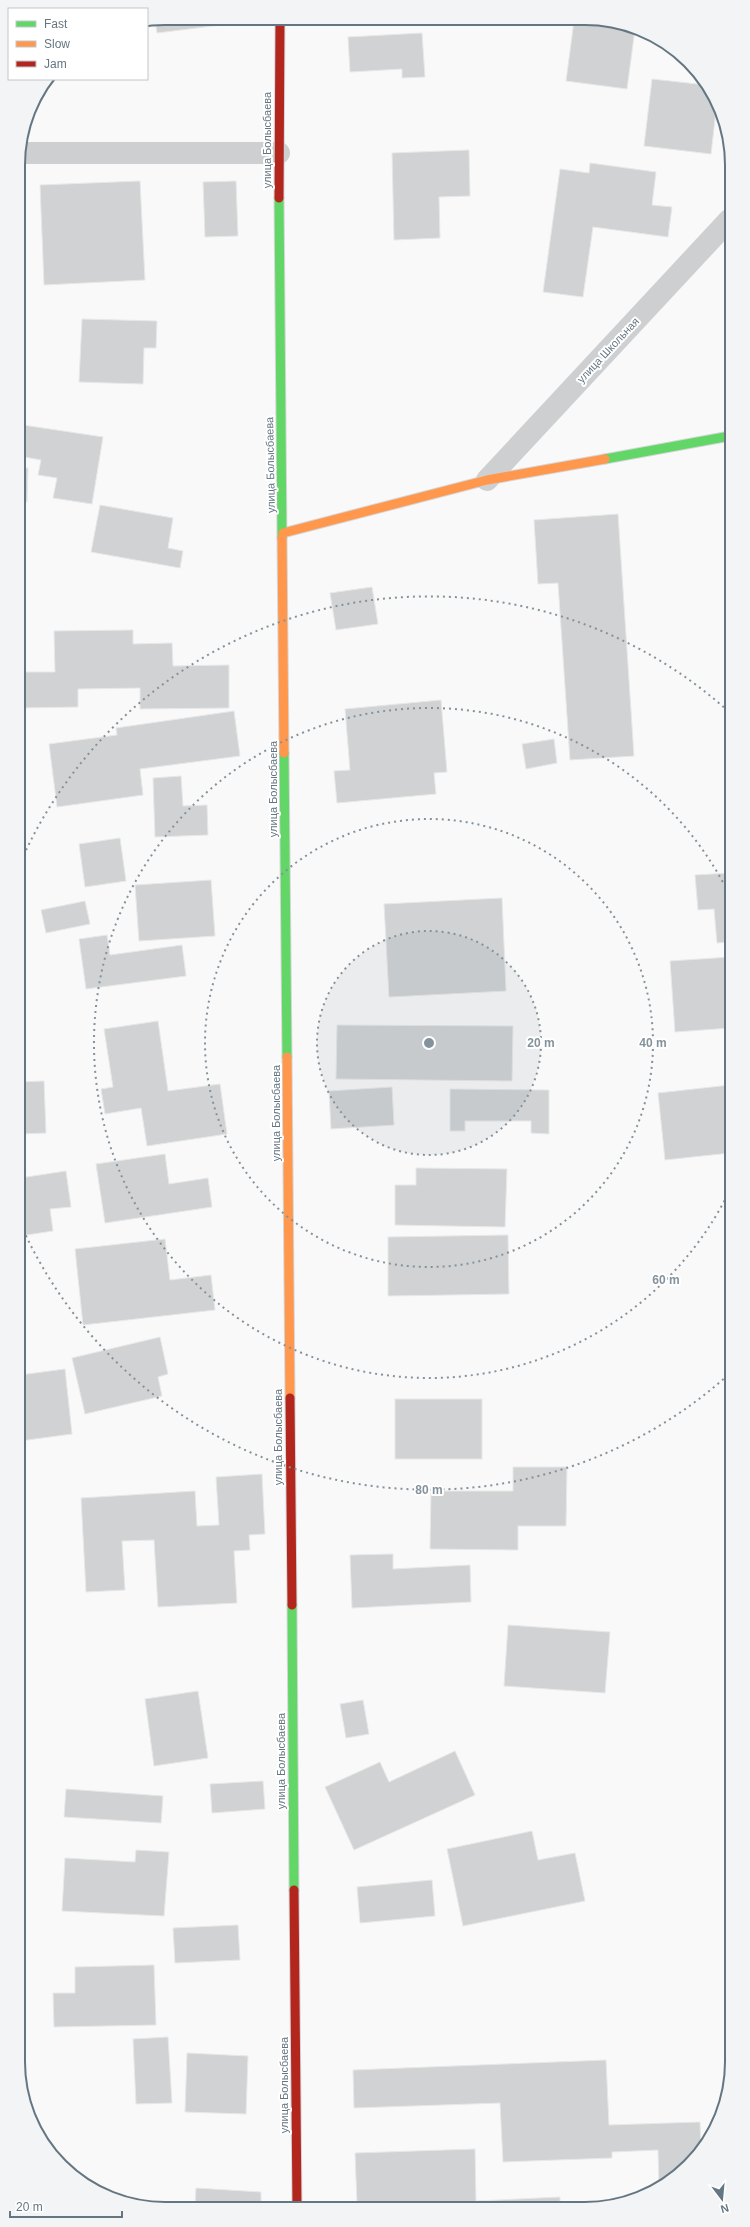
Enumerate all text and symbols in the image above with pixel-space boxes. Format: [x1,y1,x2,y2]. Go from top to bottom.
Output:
legend [8,8,148,80]
text: Fast [44,17,68,31]
text: Slow [44,37,70,51]
text: Jam [44,57,67,71]
street label: улица Болысбаева [261,91,273,188]
street label: улица Школьная [575,315,641,385]
street label: улица Болысбаева [263,416,277,513]
street label: улица Болысбаева [267,740,279,837]
centre of rings [422,1036,436,1050]
text: 20 m [527,1036,555,1050]
text: 40 m [639,1036,667,1050]
street label: улица Болысбаева [270,1064,282,1161]
text: 60 m [652,1273,680,1287]
street label: улица Болысбаева [272,1388,284,1485]
text: 80 m [415,1483,443,1497]
street label: улица Болысбаева [275,1712,287,1809]
street label: улица Болысбаева [278,2036,290,2133]
north arrow [702,2179,742,2219]
scale bar [10,2193,122,2219]
text: 20 m [16,2200,43,2214]
text: N [719,2202,730,2215]

